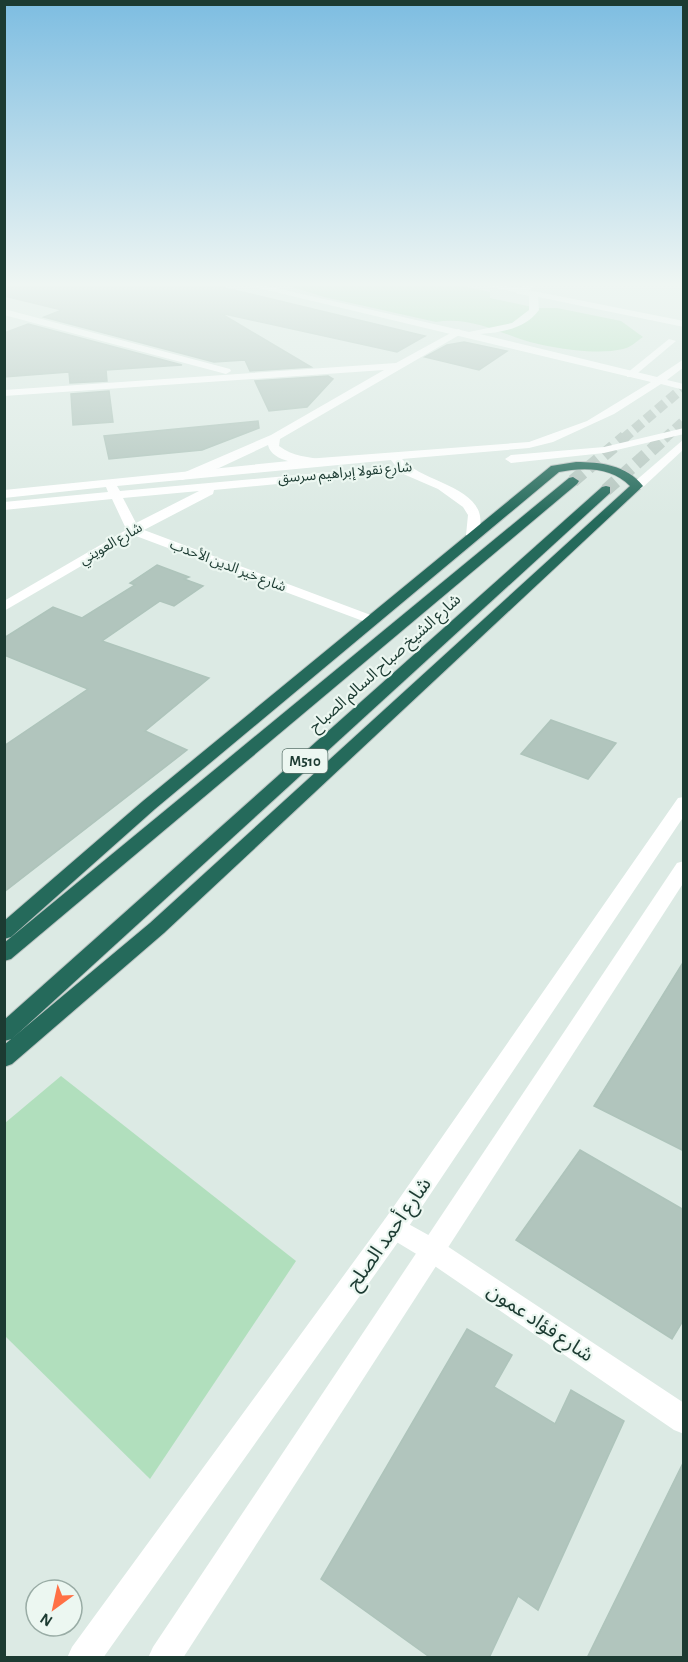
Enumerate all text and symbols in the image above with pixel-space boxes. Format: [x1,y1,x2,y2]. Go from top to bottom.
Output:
street label: شارع نقولا إبراهيم سرسق [277,460,413,489]
street label: شارع العويني [77,520,146,570]
street label: شارع خير الدين الأحدب [167,536,289,597]
street label: شارع الشيخ صباح السالم الصباح [306,591,466,738]
road number: M510 [282,749,328,773]
street label: شارع أحمد الصلح [341,1173,438,1296]
street label: شارع فؤاد عمون [481,1280,597,1369]
north arrow [24,1578,84,1638]
text: N [37,1610,55,1629]

